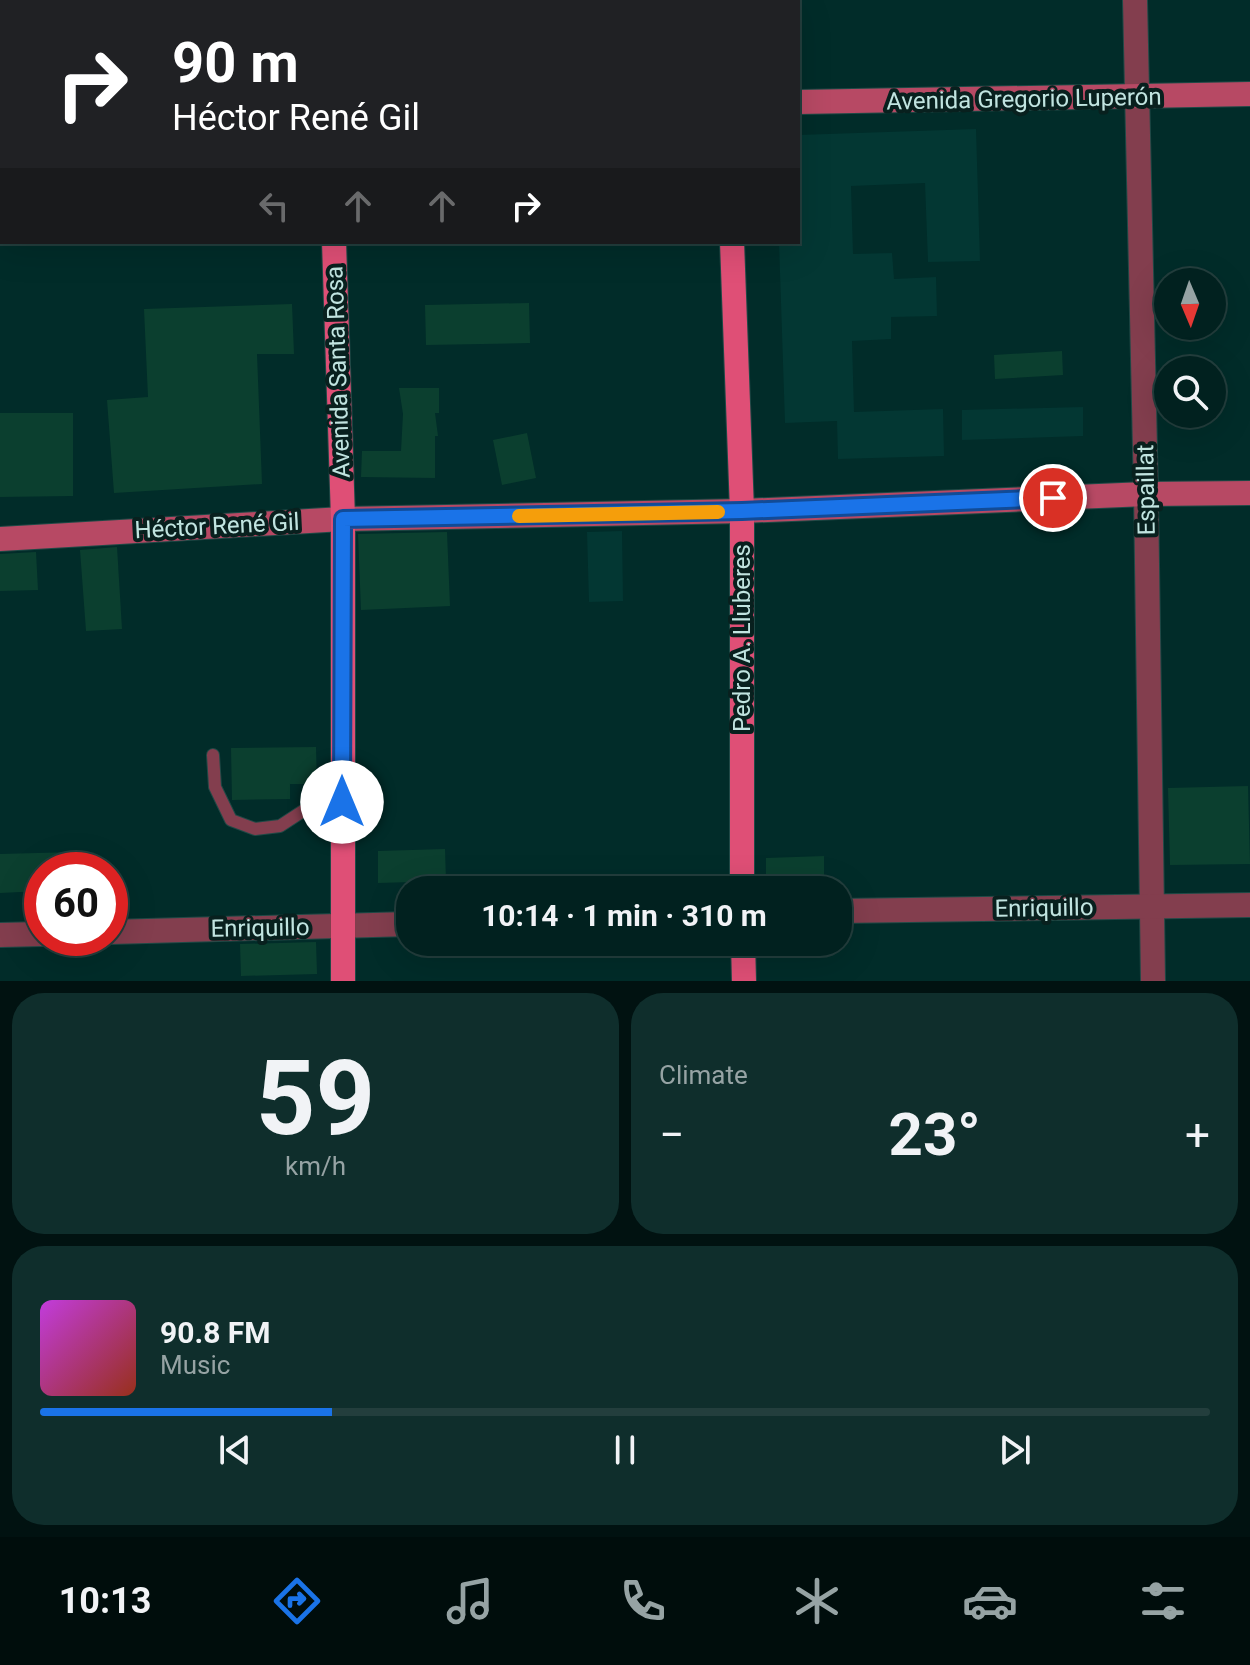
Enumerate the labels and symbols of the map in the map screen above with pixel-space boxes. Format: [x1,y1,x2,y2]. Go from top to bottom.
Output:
street label: Avenida Gregorio Luperón [886,83,1162,115]
street label: Avenida Santa Rosa [320,265,356,479]
north arrow [1154,268,1226,340]
street label: Espaillat [1131,444,1161,536]
pin [1019,464,1087,532]
street label: Héctor René Gil [134,508,300,544]
street label: Pedro A. Lluberes [728,544,756,732]
position arrow [300,760,384,844]
speed limit sign: 60 [24,852,128,956]
street label: Enriquillo [994,893,1094,923]
street label: Enriquillo [210,913,310,943]

